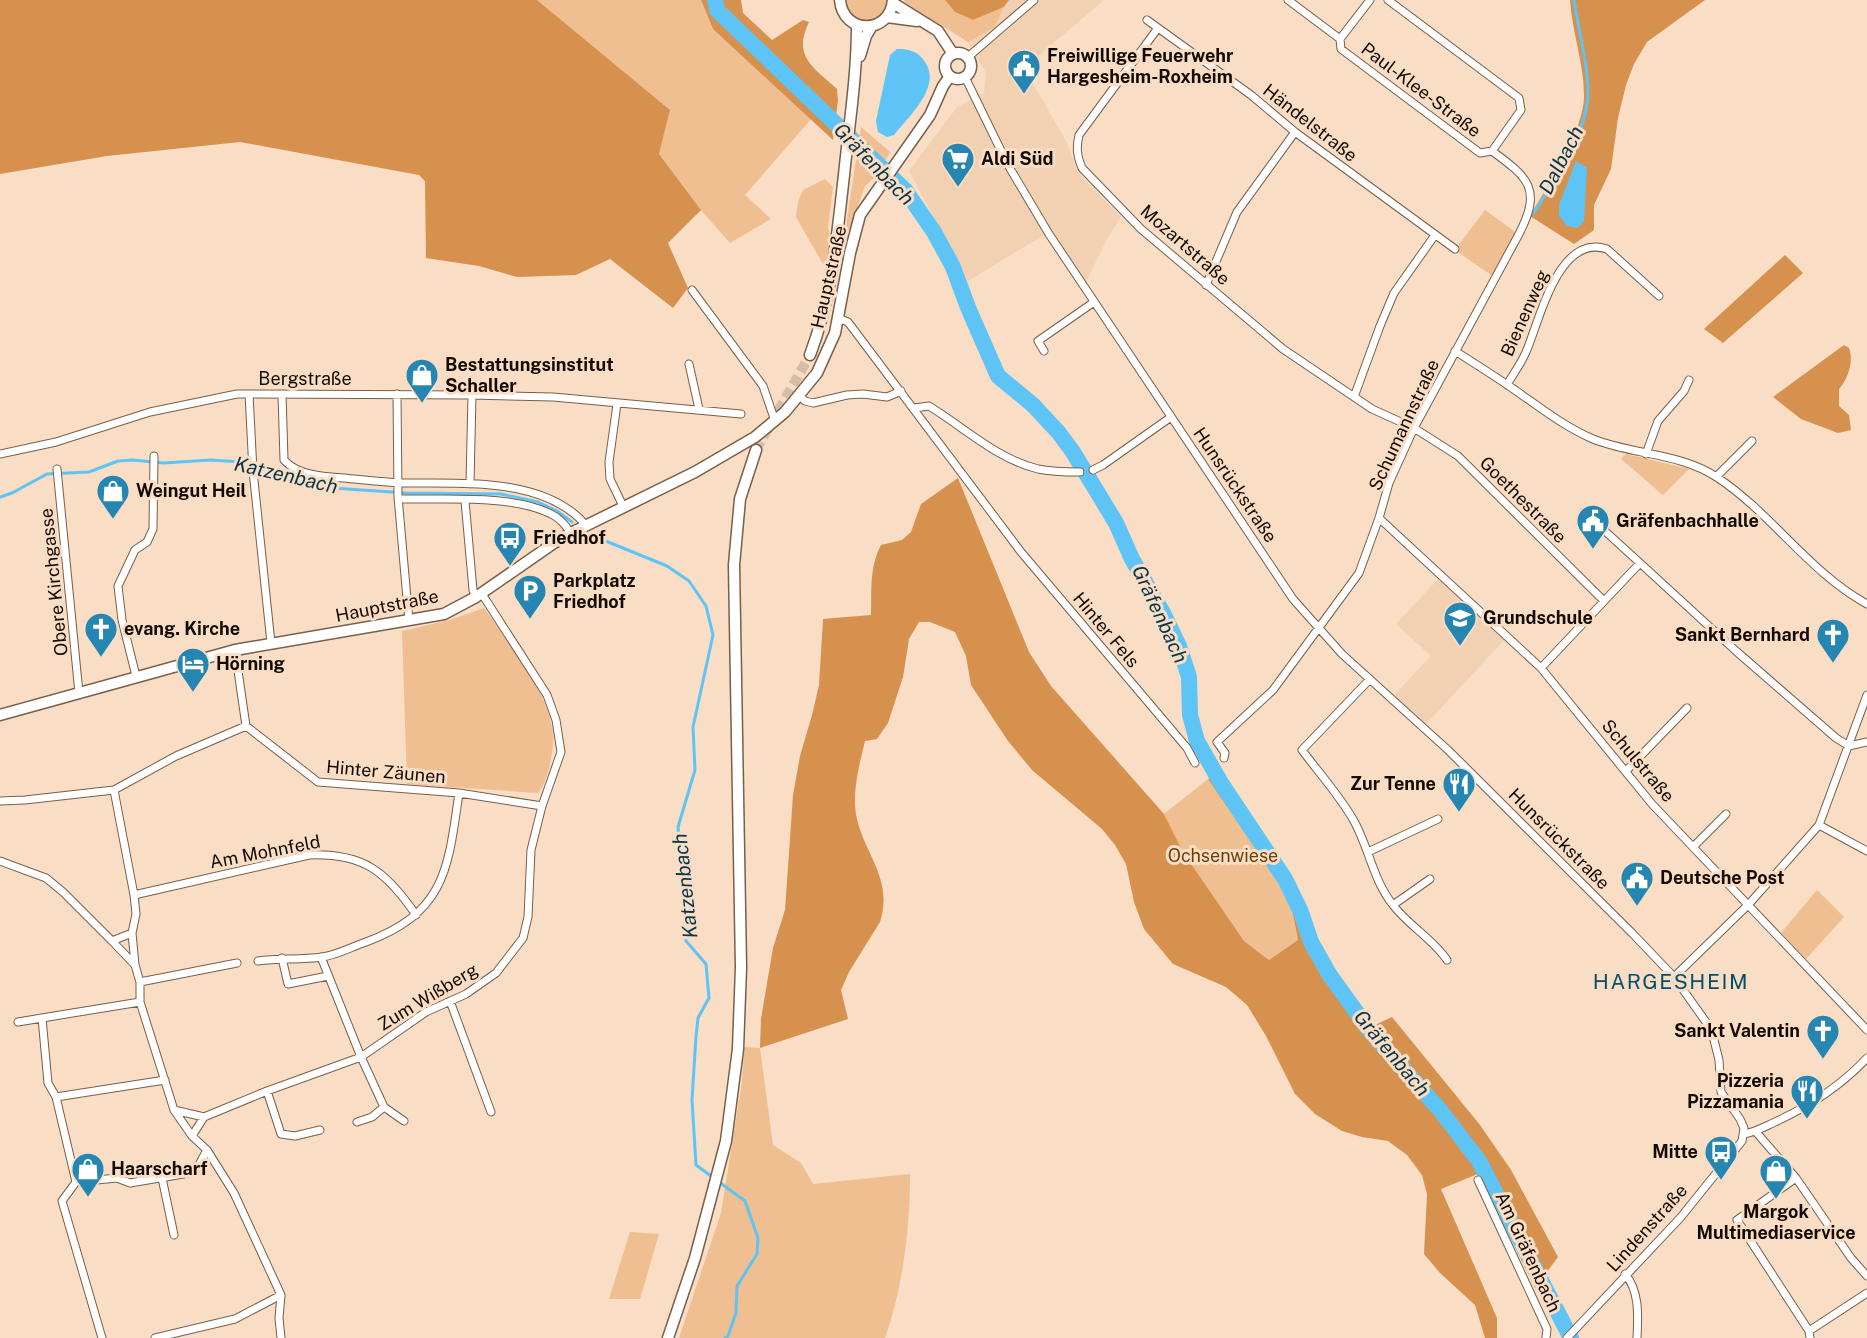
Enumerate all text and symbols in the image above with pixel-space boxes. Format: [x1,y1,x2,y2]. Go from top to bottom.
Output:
street label: Paul-Klee-Straße [1357,38,1485,141]
place label: Freiwillige Feuerwehr Hargesheim-Roxheim [1047,45,1234,87]
public building icon: Freiwillige Feuerwehr Hargesheim-Roxheim [1006,48,1042,95]
street label: Händelstraße [1259,79,1362,166]
water label: Gräfenbach [829,118,919,210]
water label: Dalbach [1534,122,1588,198]
supermarket icon: Aldi Süd [940,141,976,188]
place label: Aldi Süd [981,148,1053,169]
street label: Mozartstraße [1136,200,1234,289]
street label: Hauptstraße [806,223,851,330]
street label: Bienenweg [1496,266,1553,359]
place label: Bestattungsinstitut Schaller [445,354,614,396]
street label: Schumannstraße [1364,356,1443,494]
shop icon: Bestattungsinstitut Schaller [404,357,440,404]
street label: Bergstraße [258,368,352,389]
street label: Hunsrückstraße [1189,423,1282,546]
water label: Katzenbach [232,451,340,499]
street label: Goethestraße [1476,452,1571,547]
shop icon: Weingut Heil [95,473,131,520]
place label: Weingut Heil [136,480,247,501]
public building icon: Gräfenbachhalle [1575,503,1611,550]
street label: Obere Kirchgasse [35,507,72,657]
place label: Gräfenbachhalle [1616,510,1759,531]
bus stop icon: Friedhof [492,520,528,567]
place label: Friedhof [533,527,606,548]
water label: Gräfenbach [1127,561,1193,667]
place label: Parkplatz Friedhof [553,570,636,612]
parking icon: Parkplatz Friedhof [512,573,548,620]
street label: Hauptstraße [333,585,440,626]
street label: Hinter Fels [1069,588,1144,672]
school or university icon: Grundschule [1442,600,1478,647]
place label: Grundschule [1483,607,1593,628]
church icon: evang. Kirche [83,611,119,658]
church icon: Sankt Bernhard [1815,617,1851,664]
place label: evang. Kirche [124,618,240,639]
place label: Sankt Bernhard [1675,624,1810,645]
hotel icon: Hörning [175,646,211,693]
place label: Hörning [216,653,285,674]
street label: Schulstraße [1598,715,1679,806]
street label: Hinter Zäunen [325,756,447,787]
restaurant icon: Zur Tenne [1441,766,1477,813]
place label: Zur Tenne [1350,773,1436,794]
street label: Hunsrückstraße [1504,784,1614,894]
street label: Am Mohnfeld [208,831,322,873]
water label: Katzenbach [668,832,702,940]
park label: Ochsenwiese [1168,845,1278,866]
public building icon: Deutsche Post [1619,860,1655,907]
place label: Deutsche Post [1660,867,1784,888]
street label: Zum Wißberg [374,959,481,1035]
district label: HARGESHEIM [1593,969,1749,994]
water label: Gräfenbach [1349,1005,1435,1101]
church icon: Sankt Valentin [1805,1013,1841,1060]
place label: Sankt Valentin [1674,1020,1800,1041]
place label: Pizzeria Pizzamania [1687,1070,1784,1112]
restaurant icon: Pizzeria Pizzamania [1789,1073,1825,1120]
bus stop icon: Mitte [1703,1134,1739,1181]
place label: Mitte [1652,1141,1698,1162]
shop icon: Haarscharf [70,1151,106,1198]
shop icon: Margok Multimediaservice [1758,1153,1794,1200]
place label: Haarscharf [111,1158,208,1179]
street label: Lindenstraße [1602,1180,1691,1276]
street label: Am Gräfenbach [1491,1188,1566,1315]
place label: Margok Multimediaservice [1696,1201,1856,1243]

